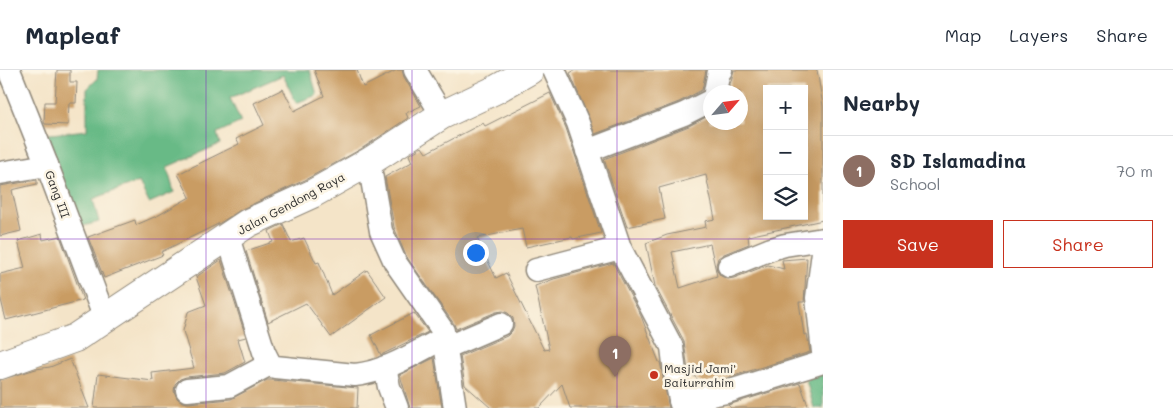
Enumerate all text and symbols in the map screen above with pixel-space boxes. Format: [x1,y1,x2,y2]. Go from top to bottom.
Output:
text: Mapleaf [25,19,120,50]
text: Map [945,23,981,47]
text: Layers [1009,23,1068,47]
text: Share [1096,23,1148,47]
north arrow [703,85,748,130]
map controls [763,85,808,220]
button: + [763,85,808,130]
text: Nearby [843,89,920,116]
button: − [763,130,808,175]
text: SD Islamadina [890,148,1026,173]
text: 1 [855,160,863,181]
text: 70 m [1116,160,1153,181]
street label: Gang III [42,168,74,220]
street label: Jalan Gendong Raya [235,168,347,238]
text: School [890,173,940,194]
button: layers [763,175,808,220]
button: Save [843,220,993,268]
button: Share [1003,220,1153,268]
your location [463,240,489,266]
pin: 1 [599,336,631,377]
place label: Masjid Jami' Baiturrahim [664,360,736,390]
marker: Masjid Jami' Baiturrahim [648,369,660,381]

